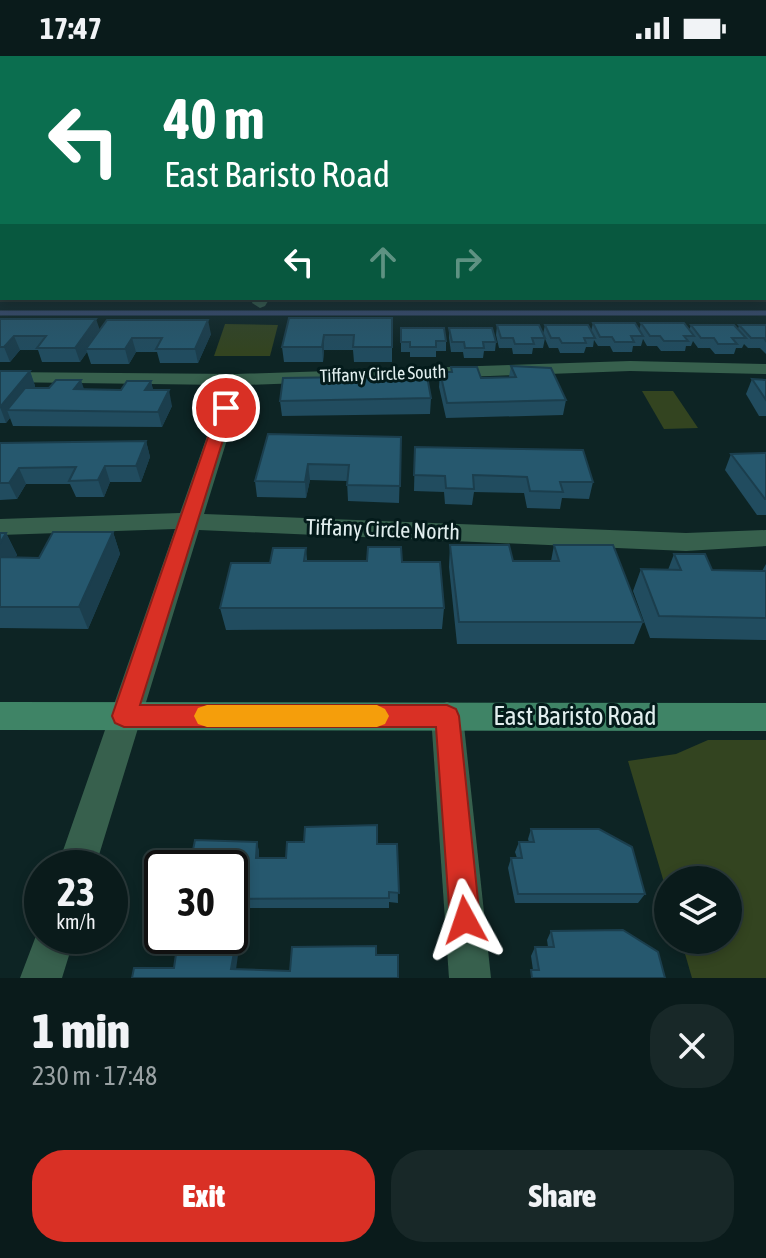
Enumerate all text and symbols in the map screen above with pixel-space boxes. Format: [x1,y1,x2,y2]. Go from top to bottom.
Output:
text: 17:47 [40,11,102,45]
text: 40 m [164,87,265,151]
icon: left [32,88,136,192]
text: East Baristo Road [164,153,390,195]
icon: left [277,240,321,284]
icon: ahead [361,240,405,284]
icon: right [445,240,489,284]
street label: Tiffany Circle South [319,361,447,386]
pin [192,374,260,442]
icon: arrive [204,386,248,430]
street label: Tiffany Circle North [306,513,460,545]
street label: East Baristo Road [493,701,657,731]
speed limit sign: 30 [144,850,248,954]
map controls [654,866,742,954]
button: layers [654,866,742,954]
text: 23 [57,869,95,914]
position arrow [423,878,507,962]
text: km/h [56,910,96,933]
text: 1 min [32,1003,130,1058]
button: close [650,1004,734,1088]
text: 230 m · 17:48 [32,1061,157,1091]
button: Exit [32,1150,375,1242]
button: Share [391,1150,734,1242]

